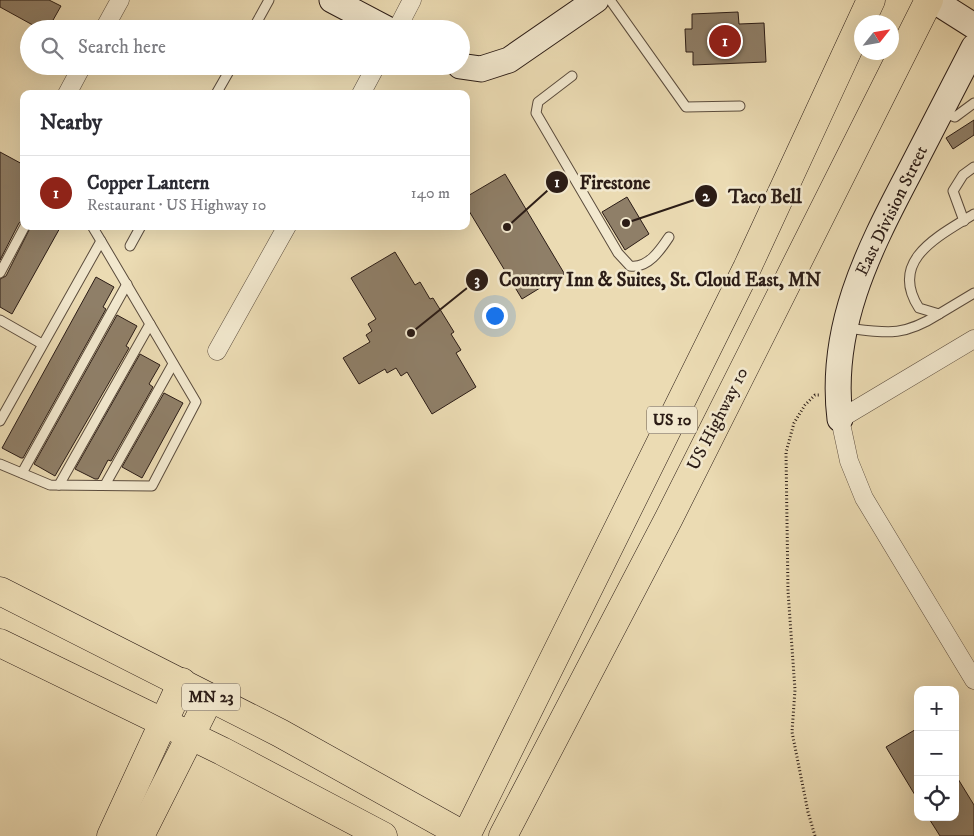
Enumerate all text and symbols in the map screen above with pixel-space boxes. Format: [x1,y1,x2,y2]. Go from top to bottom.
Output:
north arrow [854,15,899,60]
search box [20,20,470,75]
pin: 1 [709,22,741,60]
icon: search [38,34,66,62]
text: Search here [78,36,166,59]
text: Nearby [40,110,102,136]
street label: East Division Street [851,142,933,280]
callout: Firestone [544,165,660,199]
text: Copper Lantern [87,172,210,195]
text: Firestone [580,172,651,195]
text: 1 [554,173,560,192]
callout: Taco Bell [693,179,812,213]
text: 1 [53,183,59,203]
text: 140 m [411,183,450,203]
text: Taco Bell [727,186,802,209]
text: 2 [702,187,710,206]
text: Restaurant · US Highway 10 [87,195,266,215]
callout: Country Inn & Suites, St. Cloud East, MN [464,263,831,297]
text: Country Inn & Suites, St. Cloud East, MN [499,269,821,292]
text: 3 [474,271,480,290]
your location [482,303,508,329]
street label: US Highway 10 [683,364,753,474]
road number: US 10 [647,406,697,434]
road number: MN 23 [182,684,240,710]
map controls [914,686,959,821]
button: + [914,686,959,731]
button: − [914,731,959,776]
button: locate [914,776,959,821]

